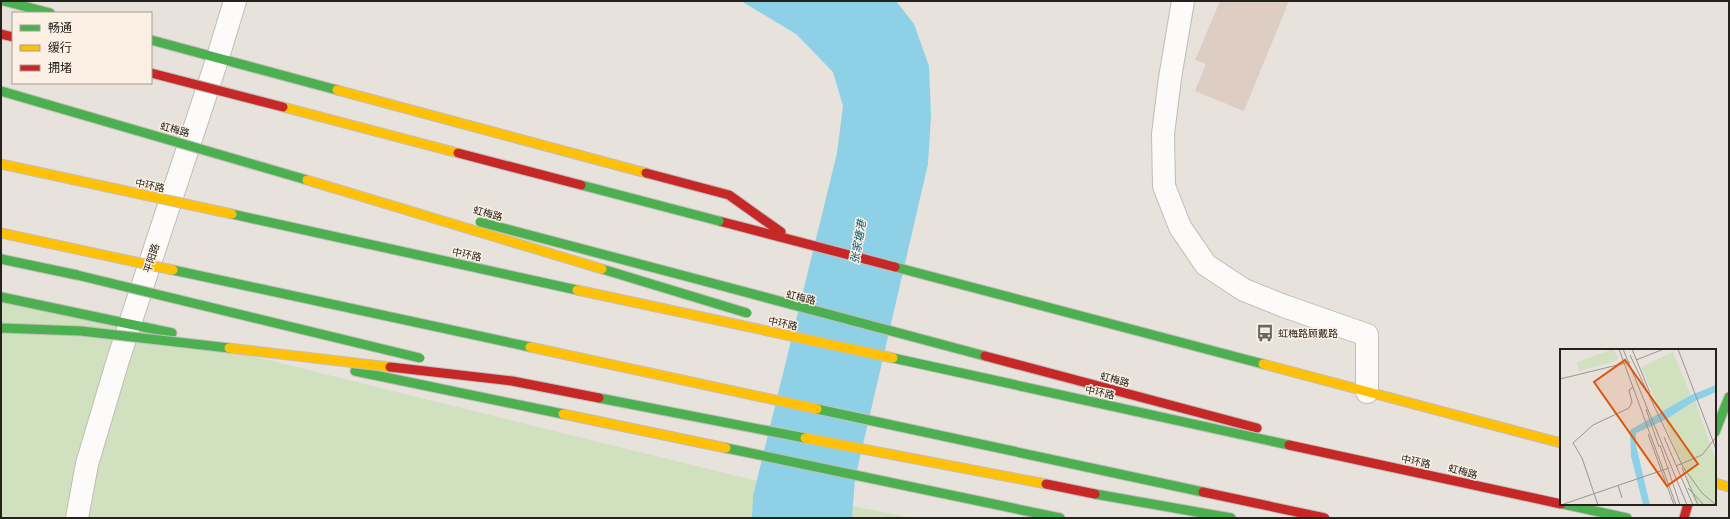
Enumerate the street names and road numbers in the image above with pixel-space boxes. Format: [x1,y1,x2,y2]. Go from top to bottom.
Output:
street label: 虹梅路 [159,119,191,140]
street label: 中环路 [134,176,166,195]
street label: 虹梅路 [472,203,504,224]
street label: 平阳路 [141,242,162,274]
street label: 中环路 [451,245,483,264]
street label: 虹梅路 [785,288,817,307]
street label: 中环路 [767,314,799,333]
street label: 虹梅路 [1099,369,1131,390]
street label: 中环路 [1084,383,1116,402]
street label: 中环路 [1400,452,1432,471]
street label: 虹梅路 [1447,461,1479,482]

